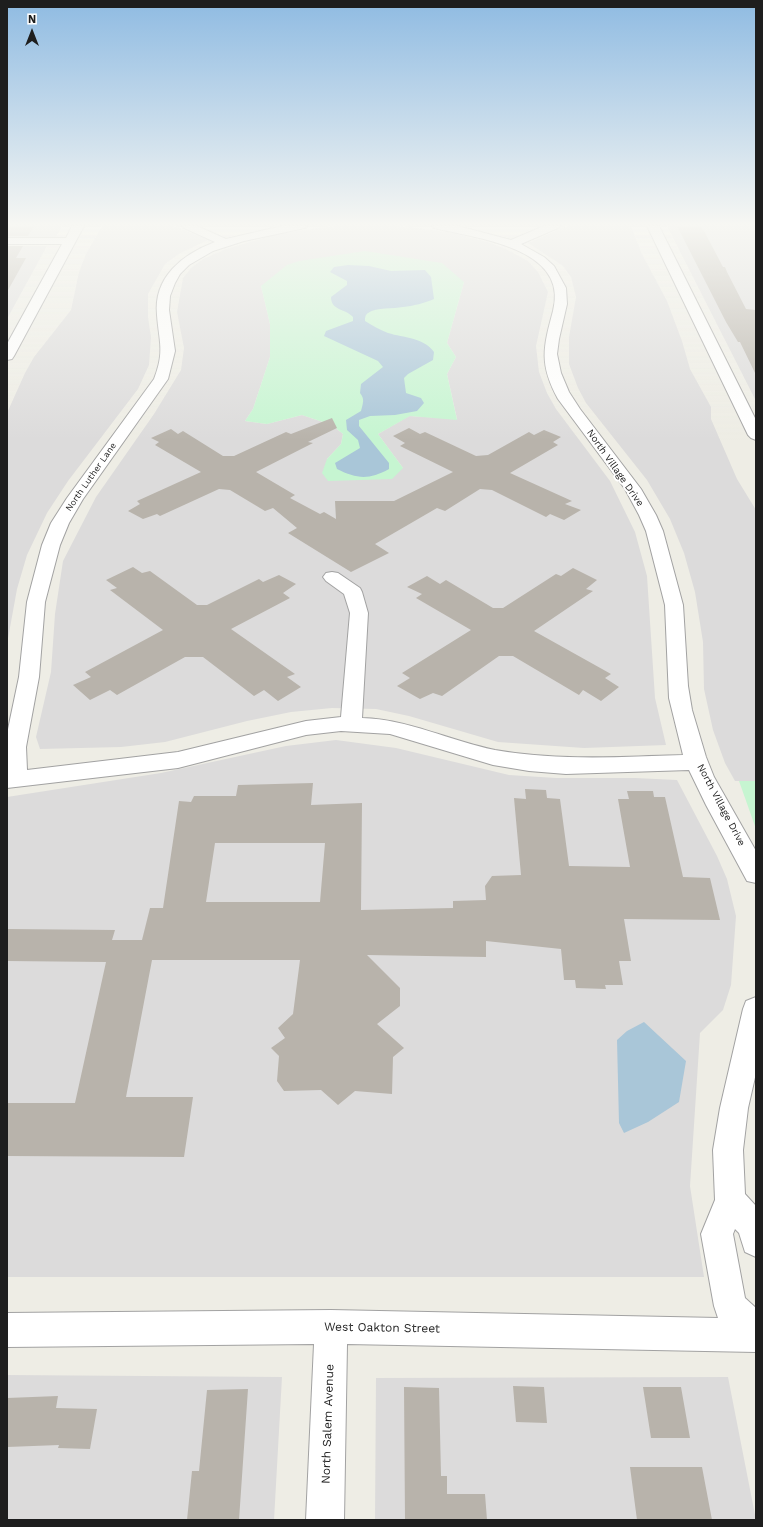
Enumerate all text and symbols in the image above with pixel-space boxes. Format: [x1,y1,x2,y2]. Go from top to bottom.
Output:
north arrow [12,12,52,52]
text: N [28,13,36,26]
street label: North Village Drive [584,427,646,509]
street label: North Luther Lane [63,441,119,513]
street label: North Village Drive [694,762,748,848]
street label: West Oakton Street [324,1320,440,1336]
street label: North Salem Avenue [319,1364,337,1484]

